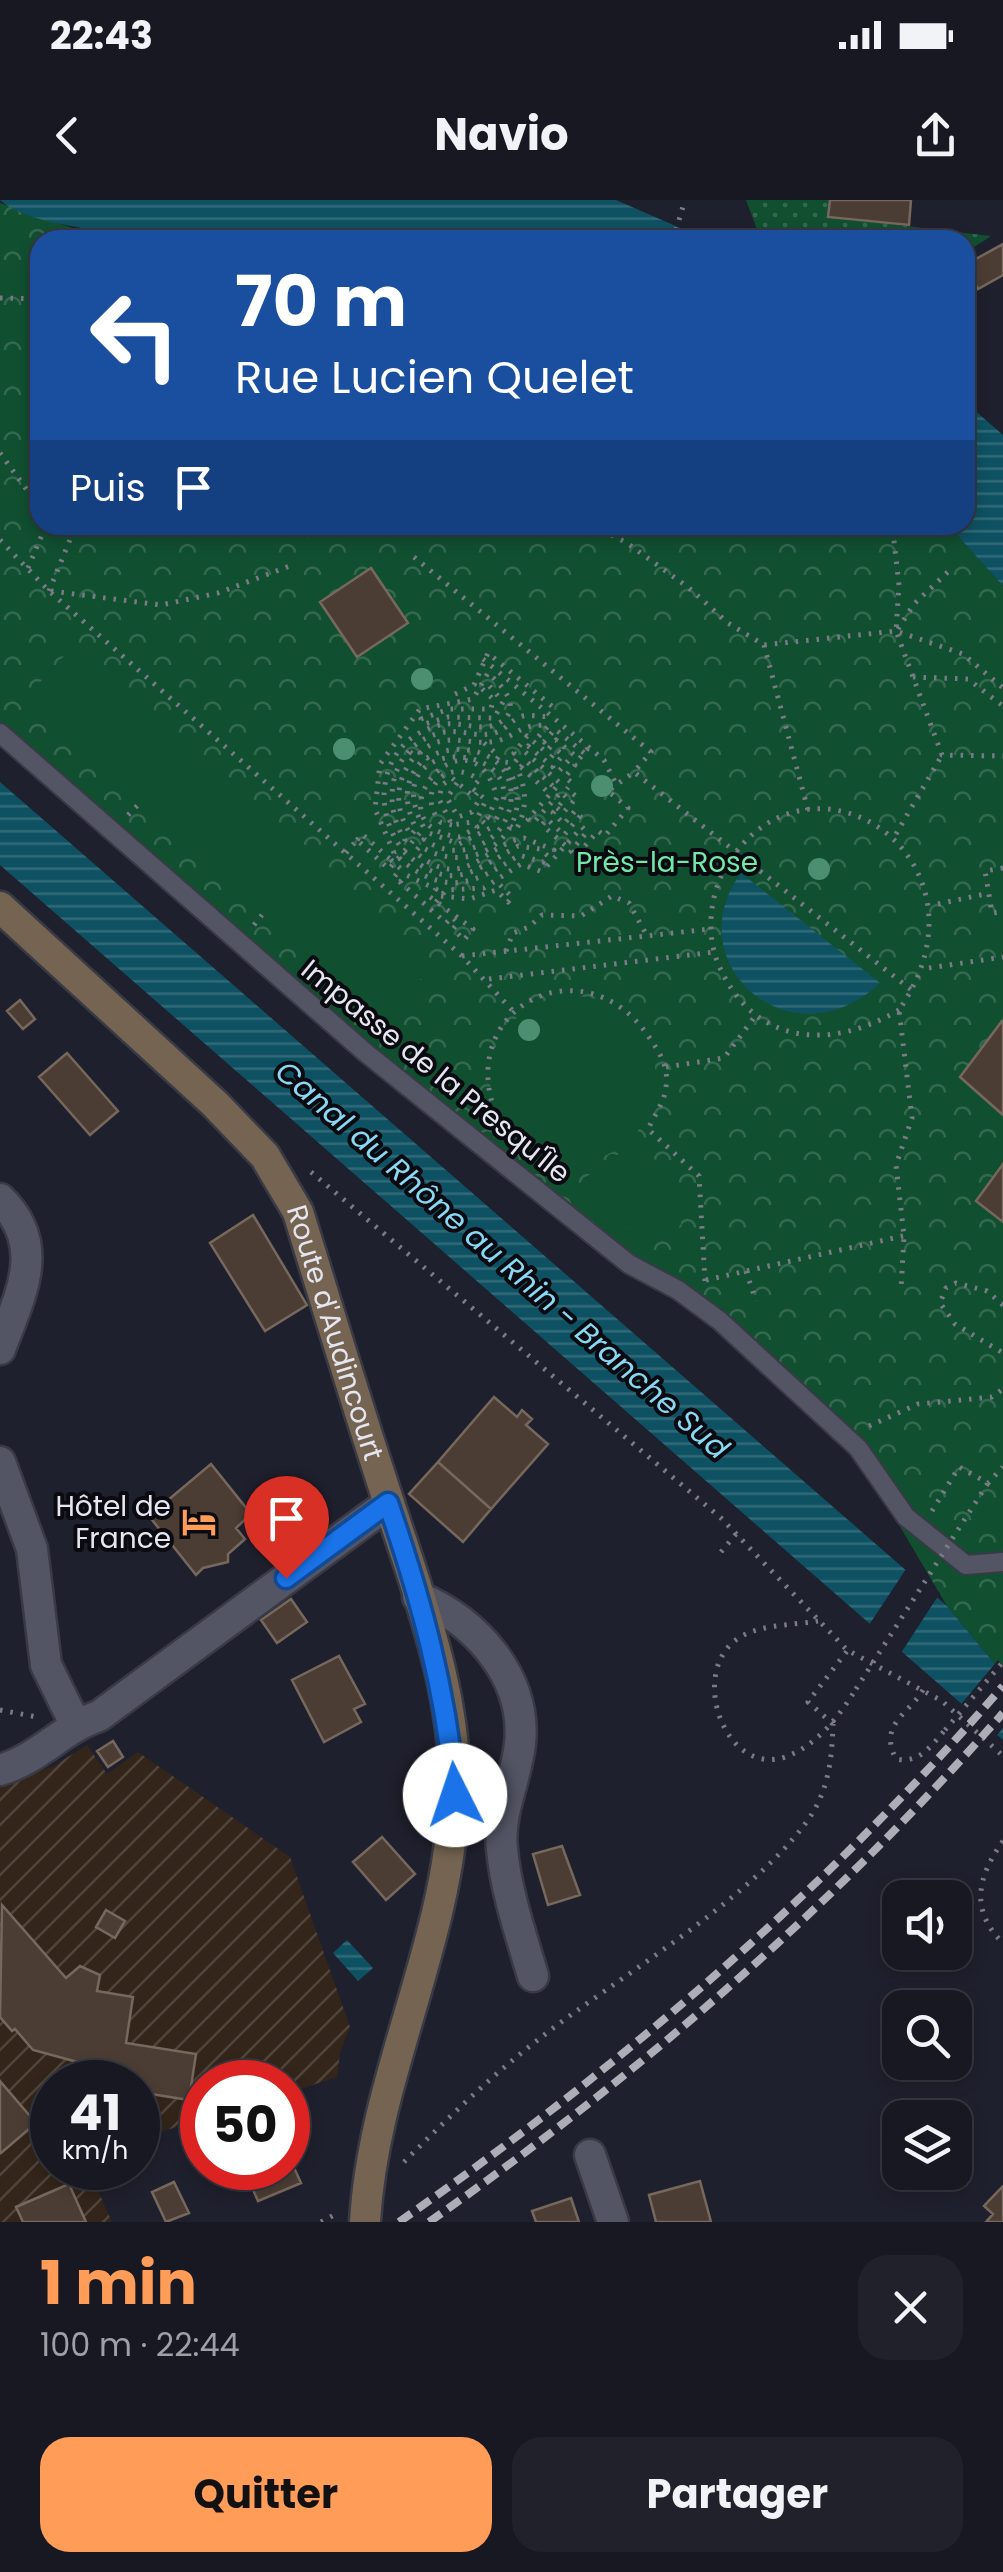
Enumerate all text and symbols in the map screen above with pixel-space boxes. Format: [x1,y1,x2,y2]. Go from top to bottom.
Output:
text: 22:43 [50,9,153,62]
text: Navio [434,103,569,166]
icon: back [40,108,95,163]
icon: share [908,108,963,163]
text: 70 m [235,252,407,351]
icon: left [70,270,200,400]
text: Rue Lucien Quelet [235,346,634,409]
icon: arrive [166,460,221,515]
text: Puis [70,461,146,514]
park label: Près-la-Rose [576,843,758,882]
street label: Impasse de la Presqu'Île [293,951,578,1192]
water label: Canal du Rhône au Rhin - Branche Sud [266,1050,739,1469]
street label: Route d'Audincourt [277,1200,393,1465]
pin [244,1476,329,1579]
place label: Hôtel de France [55,1487,171,1558]
icon: arrive [259,1491,314,1546]
hotel icon: Hôtel de France [180,1503,218,1541]
position arrow [403,1743,507,1847]
map controls [882,1880,972,2190]
button: sound [882,1880,972,1970]
button: search [882,1990,972,2080]
speed limit sign: 50 [180,2060,310,2190]
text: 41 [69,2077,121,2148]
button: layers [882,2100,972,2190]
text: km/h [62,2133,128,2168]
text: 1 min [40,2241,197,2325]
button: close [858,2255,963,2360]
text: 100 m · 22:44 [40,2322,240,2367]
button: Quitter [40,2437,492,2552]
button: Partager [512,2437,963,2552]

